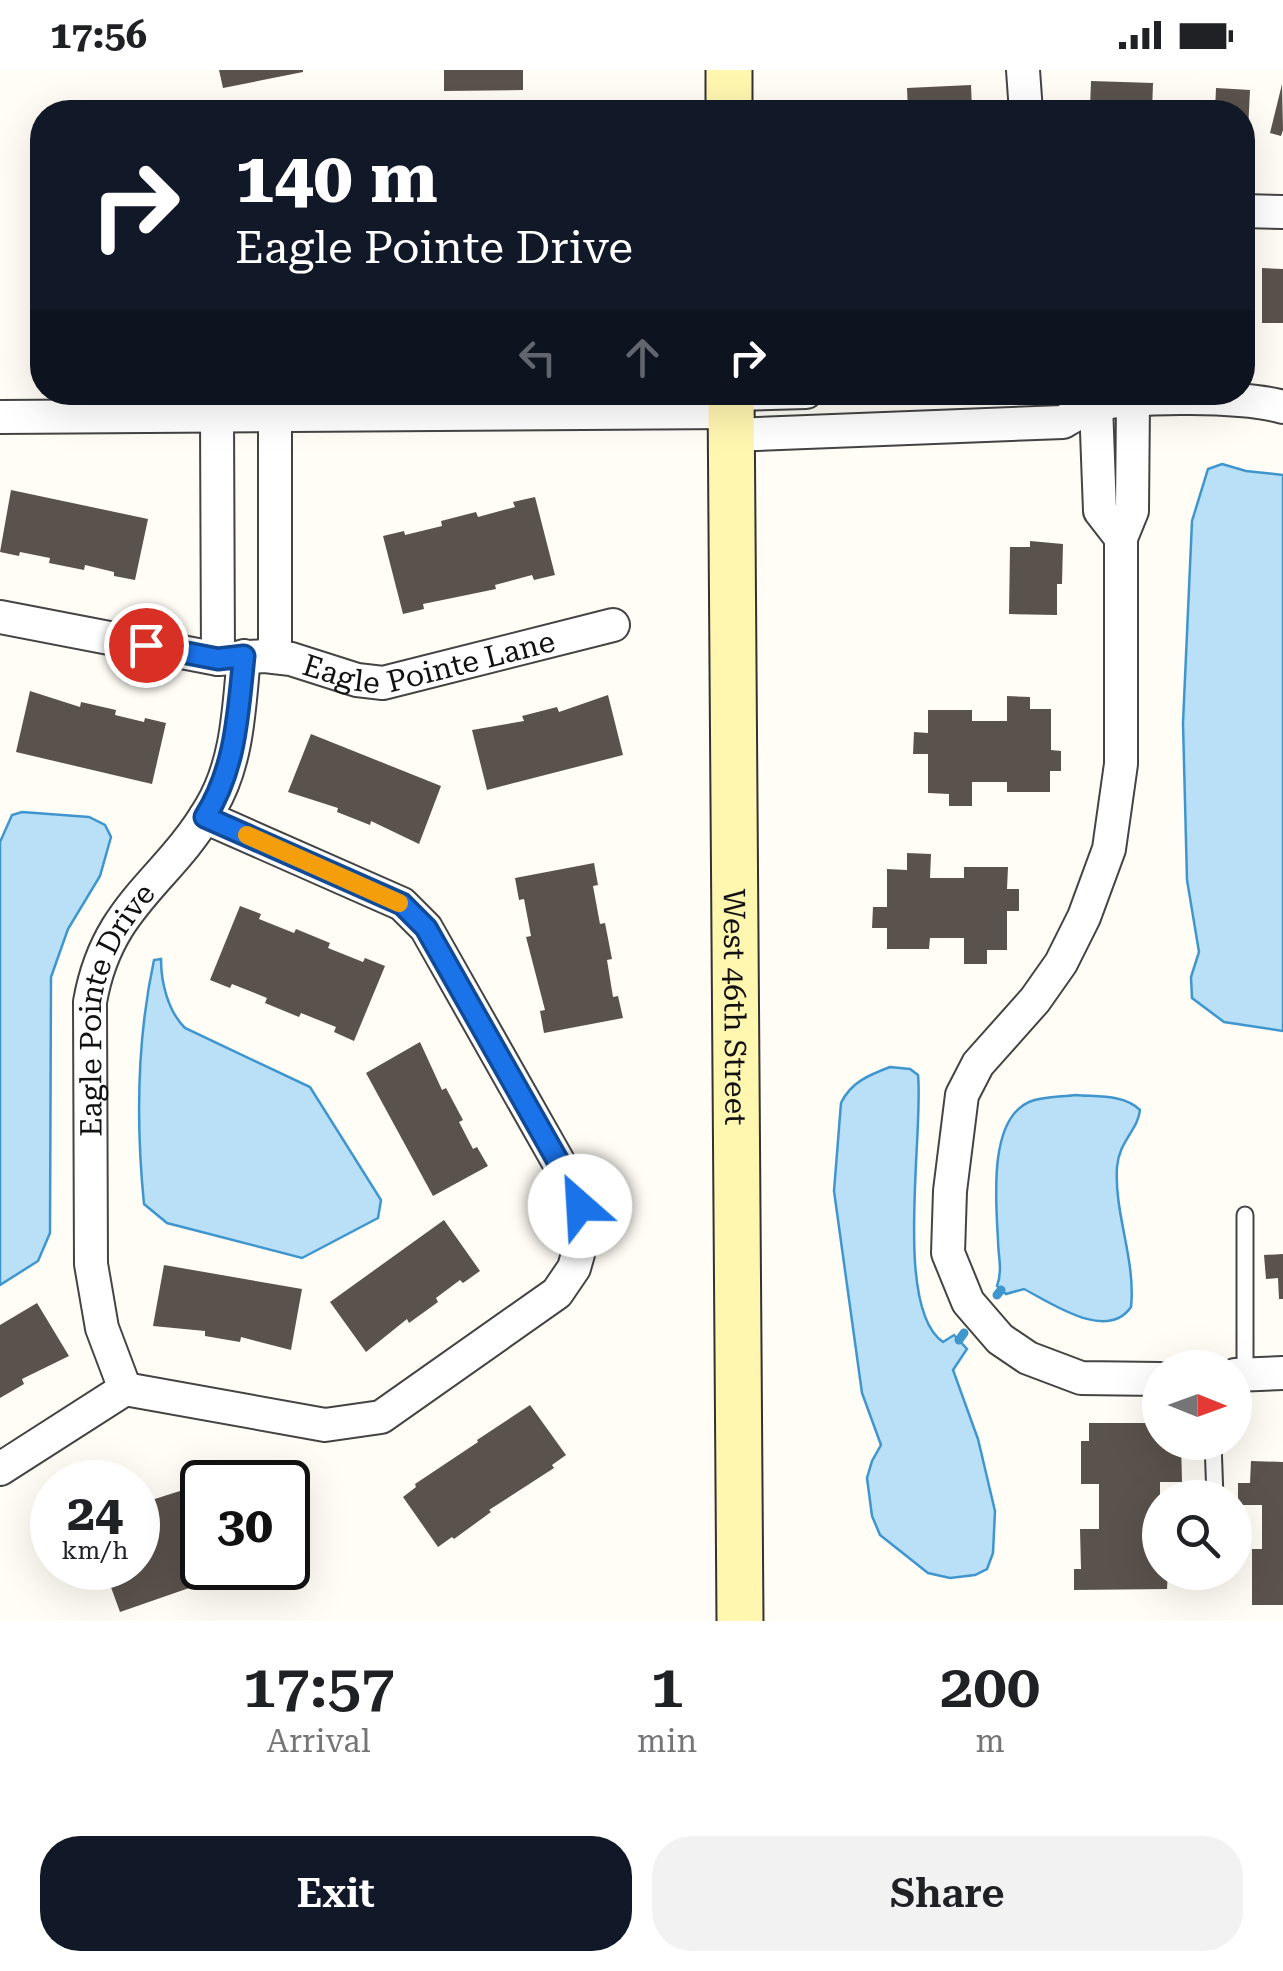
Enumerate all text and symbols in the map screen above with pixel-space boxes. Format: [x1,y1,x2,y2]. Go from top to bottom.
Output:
text: 17:56 [50,13,147,57]
text: 140 m [235,137,438,219]
icon: right [70,140,200,270]
text: Eagle Pointe Drive [235,221,633,274]
icon: left [510,330,565,385]
icon: ahead [615,330,670,385]
icon: right [720,330,775,385]
pin [104,603,189,688]
icon: arrive [119,618,174,673]
street label: Eagle Pointe Lane [299,623,558,701]
street label: Eagle Pointe Drive [72,876,161,1137]
street label: West 46th Street [717,889,754,1125]
position arrow [528,1154,632,1258]
north arrow [1142,1350,1252,1460]
map controls [1142,1350,1252,1590]
speed limit sign: 30 [180,1460,310,1590]
button: search [1142,1480,1252,1590]
text: 24 [67,1484,123,1542]
text: km/h [62,1536,128,1565]
text: 17:57 [243,1651,395,1722]
text: 1 [650,1651,684,1722]
text: 200 [940,1651,1040,1722]
text: Arrival [267,1722,371,1760]
text: min [637,1722,697,1760]
text: m [975,1722,1005,1760]
button: Exit [40,1836,632,1951]
button: Share [652,1836,1243,1951]

